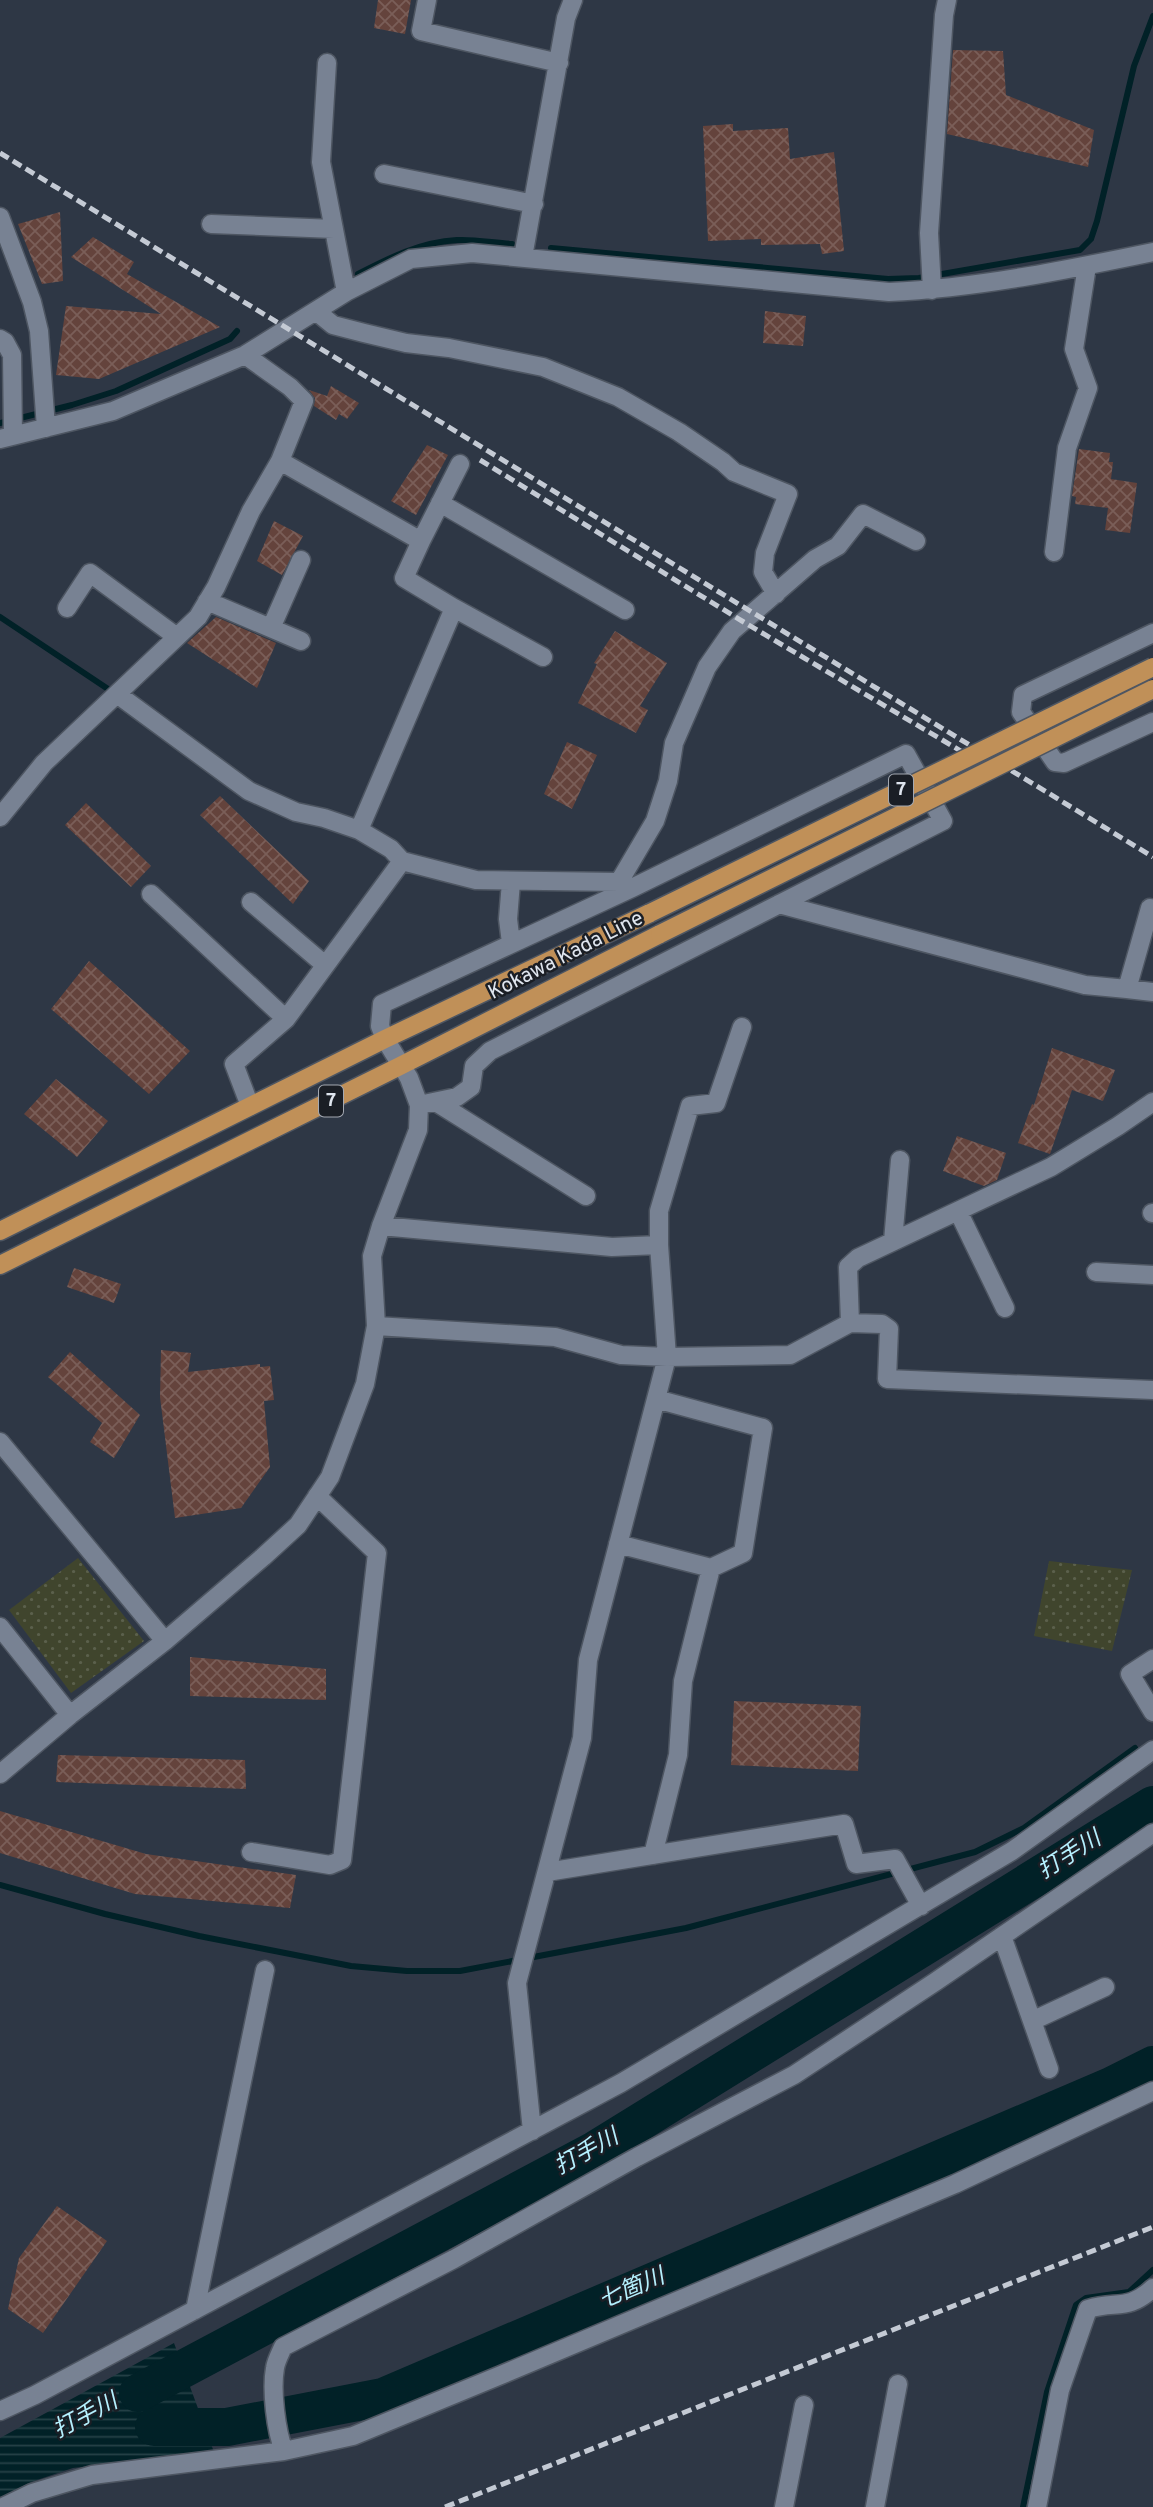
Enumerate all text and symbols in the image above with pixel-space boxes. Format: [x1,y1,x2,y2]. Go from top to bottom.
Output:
road number: 7 [889,775,913,806]
street label: Kokawa Kada Line [484,905,648,1007]
road number: 7 [319,1086,343,1116]
water label: 打手川 [1033,1824,1109,1887]
water label: 打手川 [550,2122,627,2182]
water label: 七箇川 [595,2262,672,2317]
water label: 打手川 [49,2387,126,2446]

